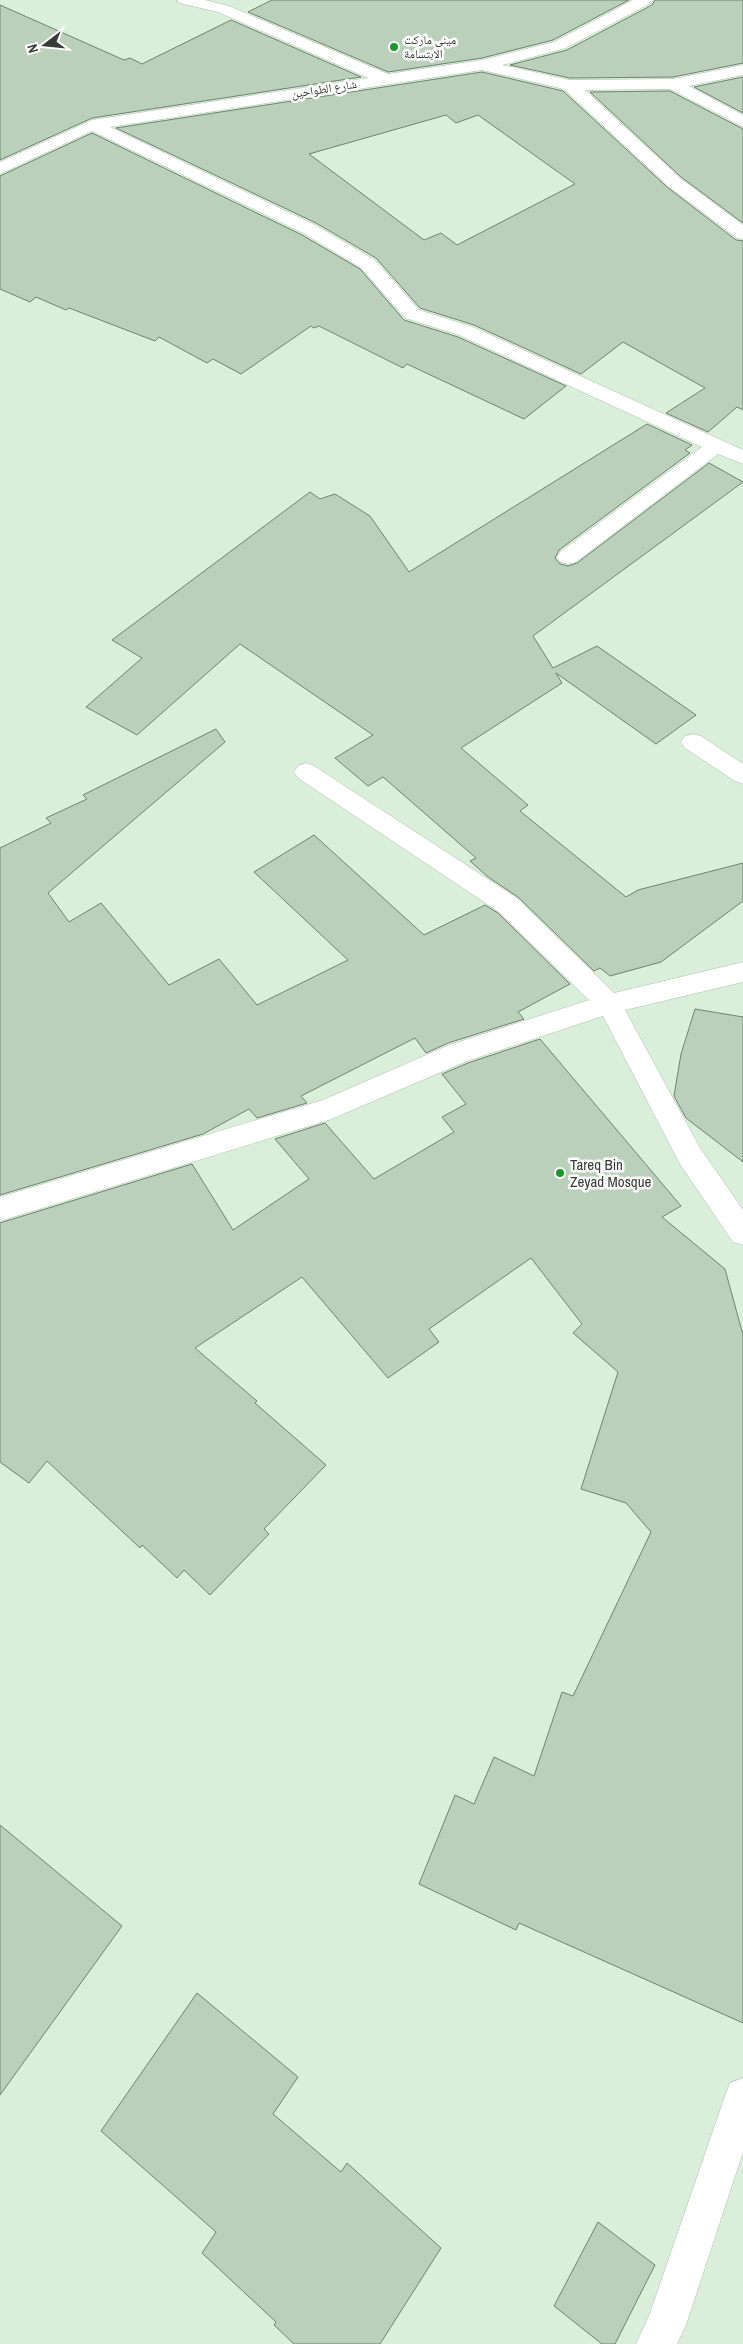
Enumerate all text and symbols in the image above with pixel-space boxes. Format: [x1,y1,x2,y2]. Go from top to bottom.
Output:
north arrow [20,20,70,70]
place label: ميني ماركت الابتسامة [404,32,456,62]
marker: ميني ماركت الابتسامة [388,41,400,53]
text: N [23,42,42,55]
street label: شارع الطواحين [290,76,358,102]
place label: Tareq Bin Zeyad Mosque [570,1154,652,1192]
marker: Tareq Bin Zeyad Mosque [554,1167,566,1179]

